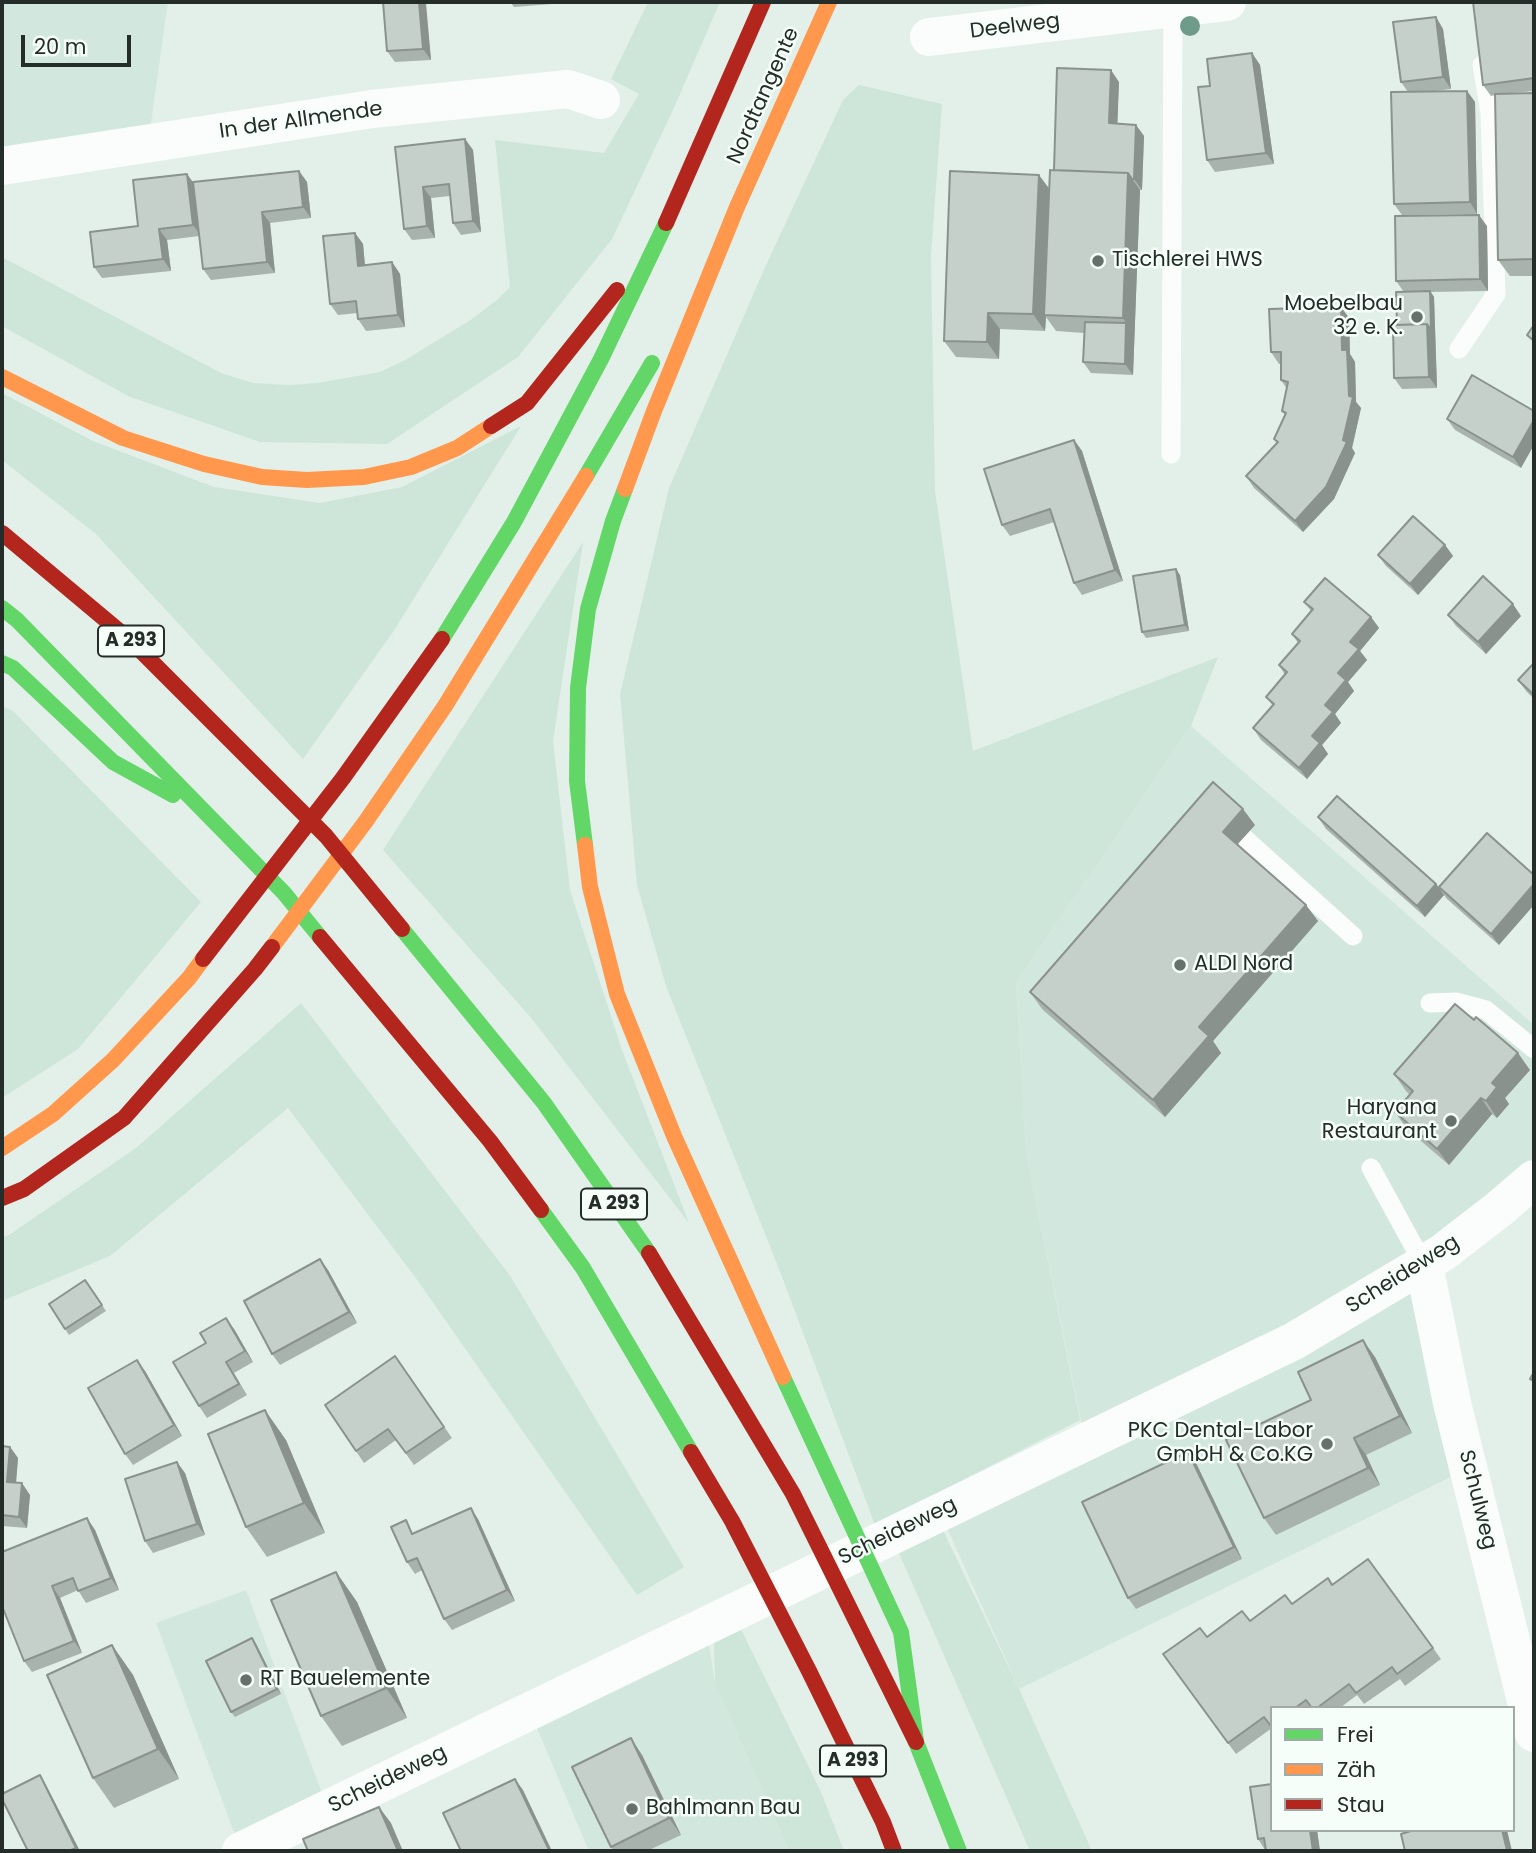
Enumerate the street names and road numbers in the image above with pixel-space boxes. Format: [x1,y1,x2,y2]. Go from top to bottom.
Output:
street label: Deelweg [969,9,1061,45]
street label: Nordtangente [723,24,805,168]
street label: In der Allmende [218,97,384,145]
road number: A 293 [98,626,164,656]
road number: A 293 [581,1188,647,1220]
street label: Scheideweg [1342,1230,1464,1320]
street label: Schulweg [1452,1448,1502,1552]
street label: Scheideweg [835,1493,961,1571]
street label: Scheideweg [325,1741,451,1819]
road number: A 293 [820,1746,886,1777]

